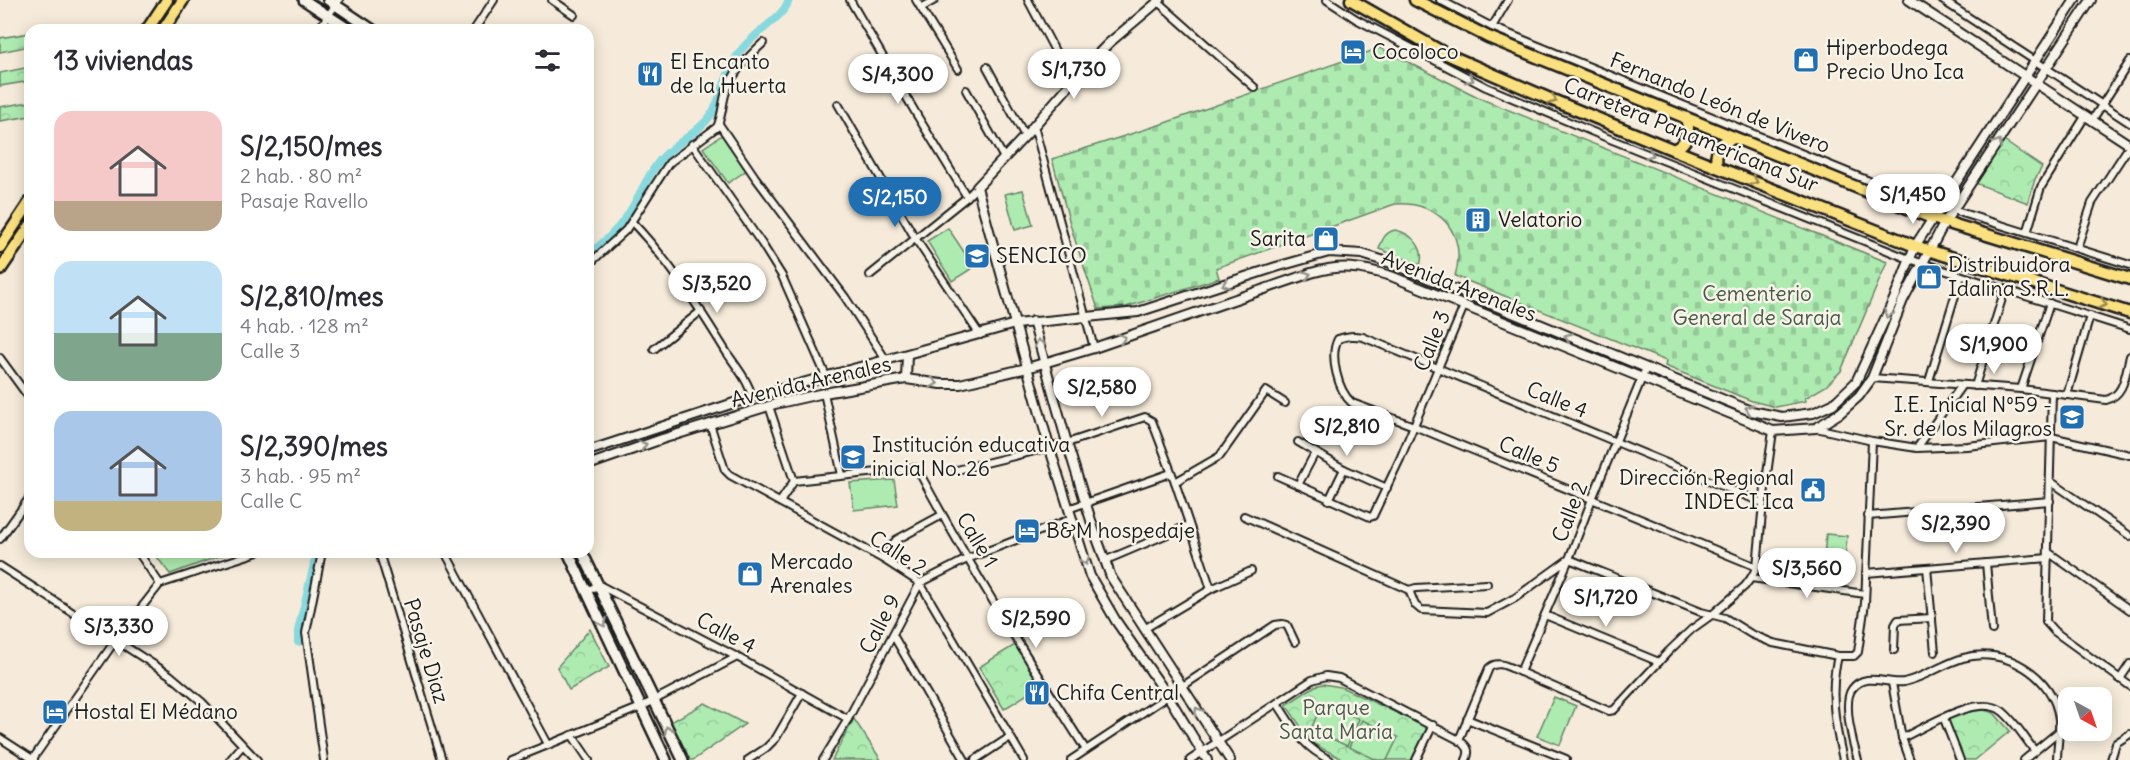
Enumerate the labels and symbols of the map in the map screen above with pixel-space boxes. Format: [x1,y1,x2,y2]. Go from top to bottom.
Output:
place label: Hiperbodega Precio Uno Ica [1826,34,1964,85]
hotel icon: Cocoloco [1338,37,1368,67]
place label: Cocoloco [1372,38,1459,65]
shop icon: Hiperbodega Precio Uno Ica [1791,45,1821,75]
street label: Fernando León de Vivero [1606,46,1834,159]
place label: El Encanto de la Huerta [670,48,786,99]
pin: S/1,730 [1019,49,1129,100]
pin: S/4,300 [843,54,953,105]
restaurant icon: El Encanto de la Huerta [635,59,665,89]
street label: Carretera Panamericana Sur [1560,71,1823,198]
one-way arrow [1464,72,1475,83]
one-way arrow [1547,93,1558,105]
one-way arrow [1990,139,2002,149]
one-way arrow [1644,147,1655,160]
one-way arrow [1747,174,1758,186]
pin: S/1,450 [1858,174,1968,225]
pin: S/2,150 [840,177,950,228]
building icon: Velatorio [1463,205,1493,235]
place label: Velatorio [1498,206,1582,233]
shop icon: Sarita [1311,224,1341,254]
place label: Sarita [1250,225,1306,252]
school or university icon: SENCICO [962,241,992,271]
place label: SENCICO [996,242,1087,269]
street label: Avenida Arenales [1378,244,1540,327]
place label: Distribuidora Idalina S.R.L. [1948,251,2071,302]
shop icon: Distribuidora Idalina S.R.L. [1914,262,1944,292]
pin: S/3,520 [662,263,772,314]
one-way arrow [1301,269,1312,282]
one-way arrow [1221,276,1232,289]
park label: Cementerio General de Saraja [1672,280,1842,331]
one-way arrow [2097,297,2108,309]
street label: Calle 3 [1407,306,1456,375]
one-way arrow [1883,307,1895,318]
pin: S/1,900 [1939,324,2049,375]
one-way arrow [1116,332,1127,345]
one-way arrow [1563,332,1574,344]
one-way arrow [1034,338,1047,348]
street label: Avenida Arenales [728,350,894,413]
pin: S/2,580 [1047,367,1157,418]
street label: Calle 4 [1523,375,1592,424]
one-way arrow [930,376,939,388]
place label: I.E. Inicial Nº59 - Sr. de los Milagros [1884,391,2052,442]
school or university icon: I.E. Inicial Nº59 - Sr. de los Milagros [2057,402,2087,432]
one-way arrow [1744,404,1755,417]
pin: S/2,810 [1292,406,1402,457]
street label: Calle 5 [1495,430,1564,479]
place label: Institución educativa inicial No. 26 [872,431,1070,482]
one-way arrow [637,440,648,453]
school or university icon: Institución educativa inicial No. 26 [838,442,868,472]
place label: Dirección Regional INDECI Ica [1619,464,1794,515]
public building icon: Dirección Regional INDECI Ica [1798,475,1828,505]
street label: Calle 2 [1546,478,1593,546]
pin: S/2,390 [1901,503,2011,554]
street label: Calle 1 [950,507,1004,572]
hotel icon: B&M hospedaje [1012,516,1042,546]
place label: B&M hospedaje [1046,517,1195,544]
street label: Calle 2 [865,524,932,581]
place label: Mercado Arenales [770,548,853,599]
pin: S/3,560 [1752,548,1862,599]
one-way arrow [1077,555,1090,566]
shop icon: Mercado Arenales [735,559,765,589]
pin: S/1,720 [1551,577,1661,628]
street label: Calle 9 [853,589,906,658]
street label: Pasaje Diaz [398,595,455,707]
pin: S/2,590 [981,598,1091,649]
pin: S/3,330 [64,606,174,657]
street label: Calle 4 [692,606,761,659]
one-way arrow [595,617,607,628]
restaurant icon: Chifa Central [1022,678,1052,708]
place label: Chifa Central [1056,679,1179,706]
north arrow [2058,687,2112,741]
park label: Parque Santa María [1279,694,1393,745]
hotel icon: Hostal El Médano [40,697,70,727]
place label: Hostal El Médano [74,698,238,725]
one-way arrow [1194,707,1206,717]
one-way arrow [664,726,676,737]

